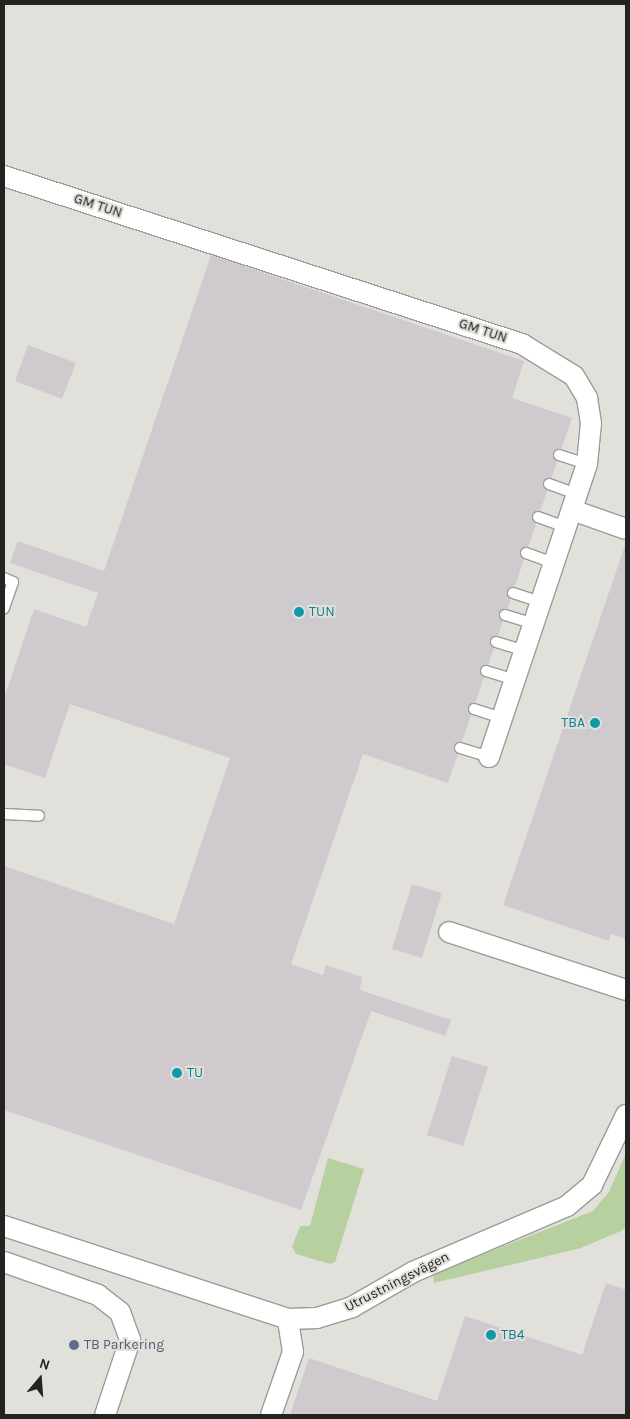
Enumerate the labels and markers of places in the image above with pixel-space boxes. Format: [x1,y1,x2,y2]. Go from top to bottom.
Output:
place label: TUN [309,604,335,620]
marker: TUN [293,606,305,618]
place label: TBA [561,715,585,731]
marker: TBA [589,717,601,729]
place label: TU [187,1065,203,1081]
marker: TU [171,1067,183,1079]
place label: TB4 [501,1327,525,1343]
marker: TB4 [485,1329,497,1341]
place label: TB Parkering [84,1337,164,1353]
marker: TB Parkering [68,1339,80,1351]

